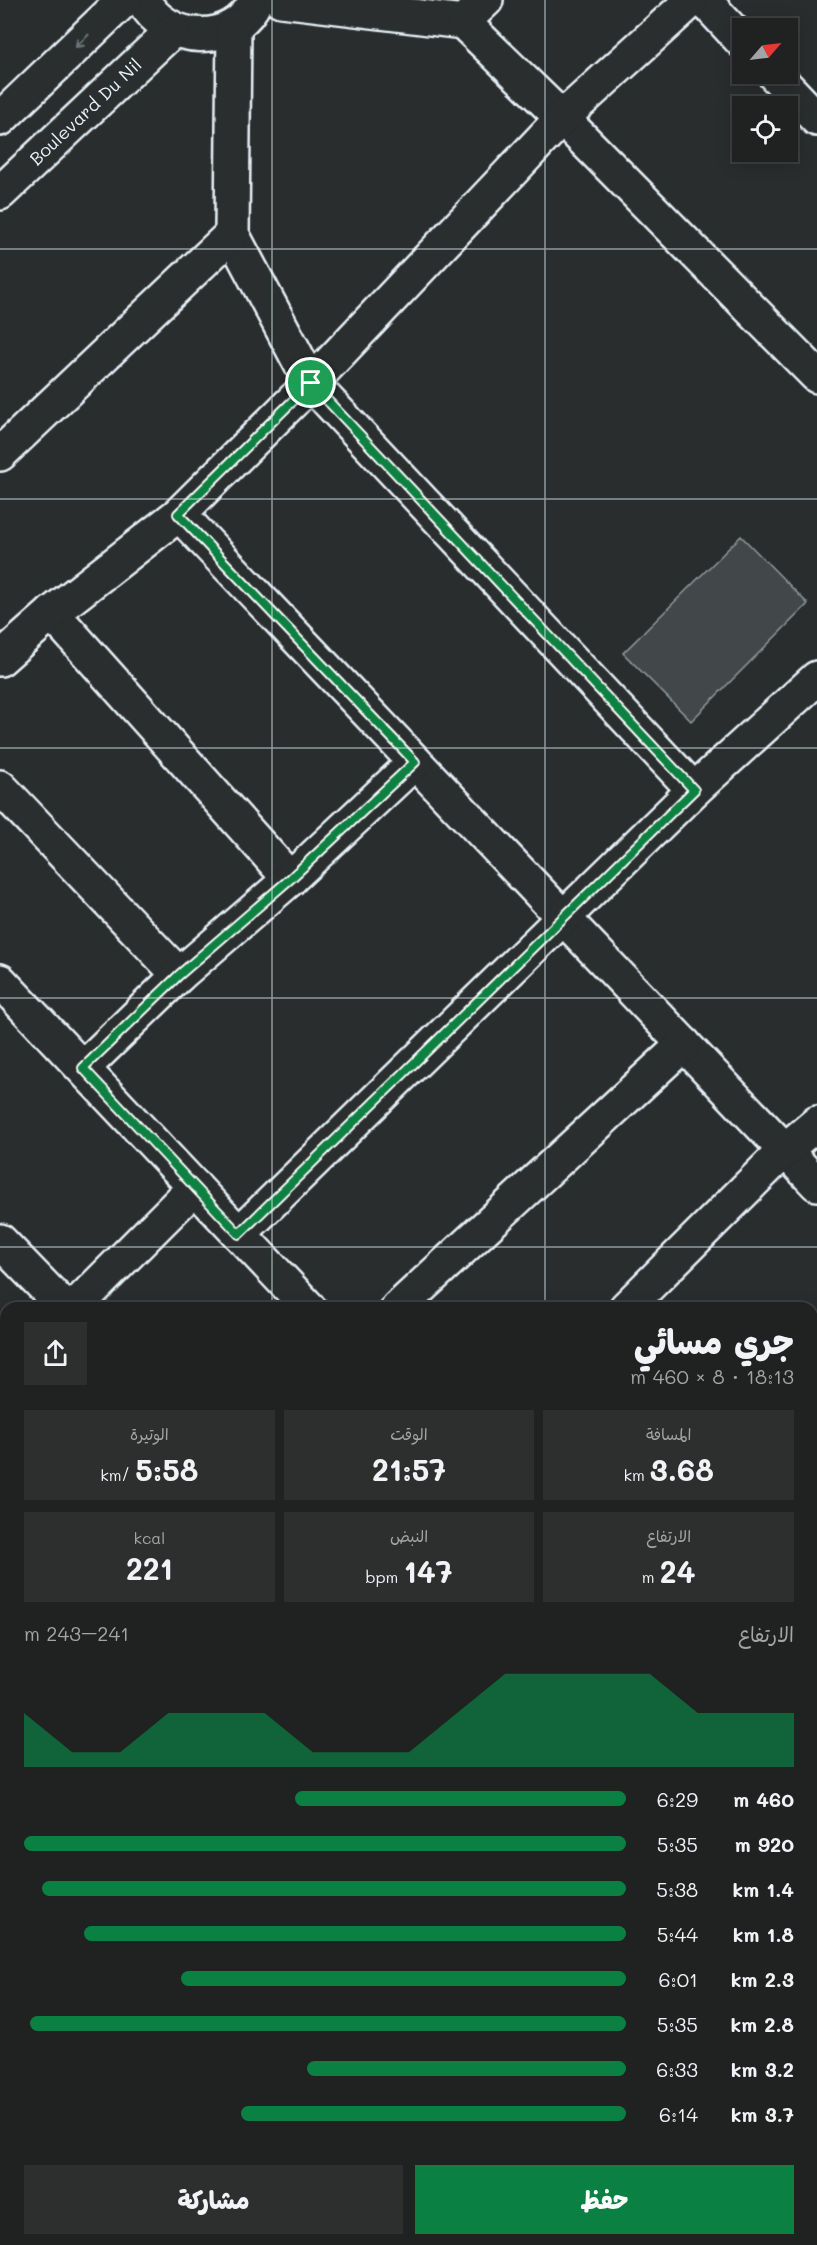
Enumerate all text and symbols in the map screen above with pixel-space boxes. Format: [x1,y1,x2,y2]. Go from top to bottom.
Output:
north arrow [732,18,798,84]
map controls [732,18,798,162]
one-way arrow [74,33,89,48]
street label: Boulevard Du Nil [24,53,146,170]
button: locate [732,96,798,162]
pin [285,357,336,408]
icon: arrive [294,366,327,399]
text: جري مسائي [634,1319,794,1362]
button: share [24,1322,87,1385]
text: 18:13 · 8 × 460 m [630,1363,794,1389]
text: الوتيرة [130,1423,169,1444]
text: الوقت [390,1423,428,1444]
text: المسافة [646,1423,691,1444]
text: 5:58 [135,1449,198,1489]
text: 21:57 [372,1449,446,1489]
text: 3.68 [650,1449,714,1489]
text: /km [100,1464,135,1485]
text: km [623,1464,650,1485]
text: النبض [390,1525,428,1546]
text: الارتفاع [646,1525,691,1546]
text: kcal [133,1527,165,1548]
text: 221 [126,1548,173,1588]
text: 147 [403,1551,453,1591]
text: 24 [660,1551,696,1591]
text: bpm [366,1566,403,1587]
text: m [642,1566,660,1587]
text: 241–243 m [24,1620,129,1646]
text: الارتفاع [738,1621,794,1647]
text: 6:29 [657,1786,698,1812]
text: 460 m [733,1786,794,1812]
text: 5:35 [657,1831,698,1857]
text: 920 m [735,1831,794,1857]
text: 5:38 [656,1876,698,1902]
text: 1.4 km [732,1876,794,1902]
text: 5:44 [657,1921,698,1947]
text: 1.8 km [733,1921,794,1947]
text: 6:01 [658,1966,698,1992]
text: 2.3 km [731,1966,794,1992]
text: 5:35 [657,2011,698,2037]
text: 2.8 km [730,2011,794,2037]
text: 6:33 [656,2056,698,2082]
text: 3.2 km [731,2056,794,2082]
text: 6:14 [659,2101,698,2127]
text: 3.7 km [731,2101,794,2127]
button: مشاركة [24,2165,403,2234]
button: حفظ [415,2165,794,2234]

